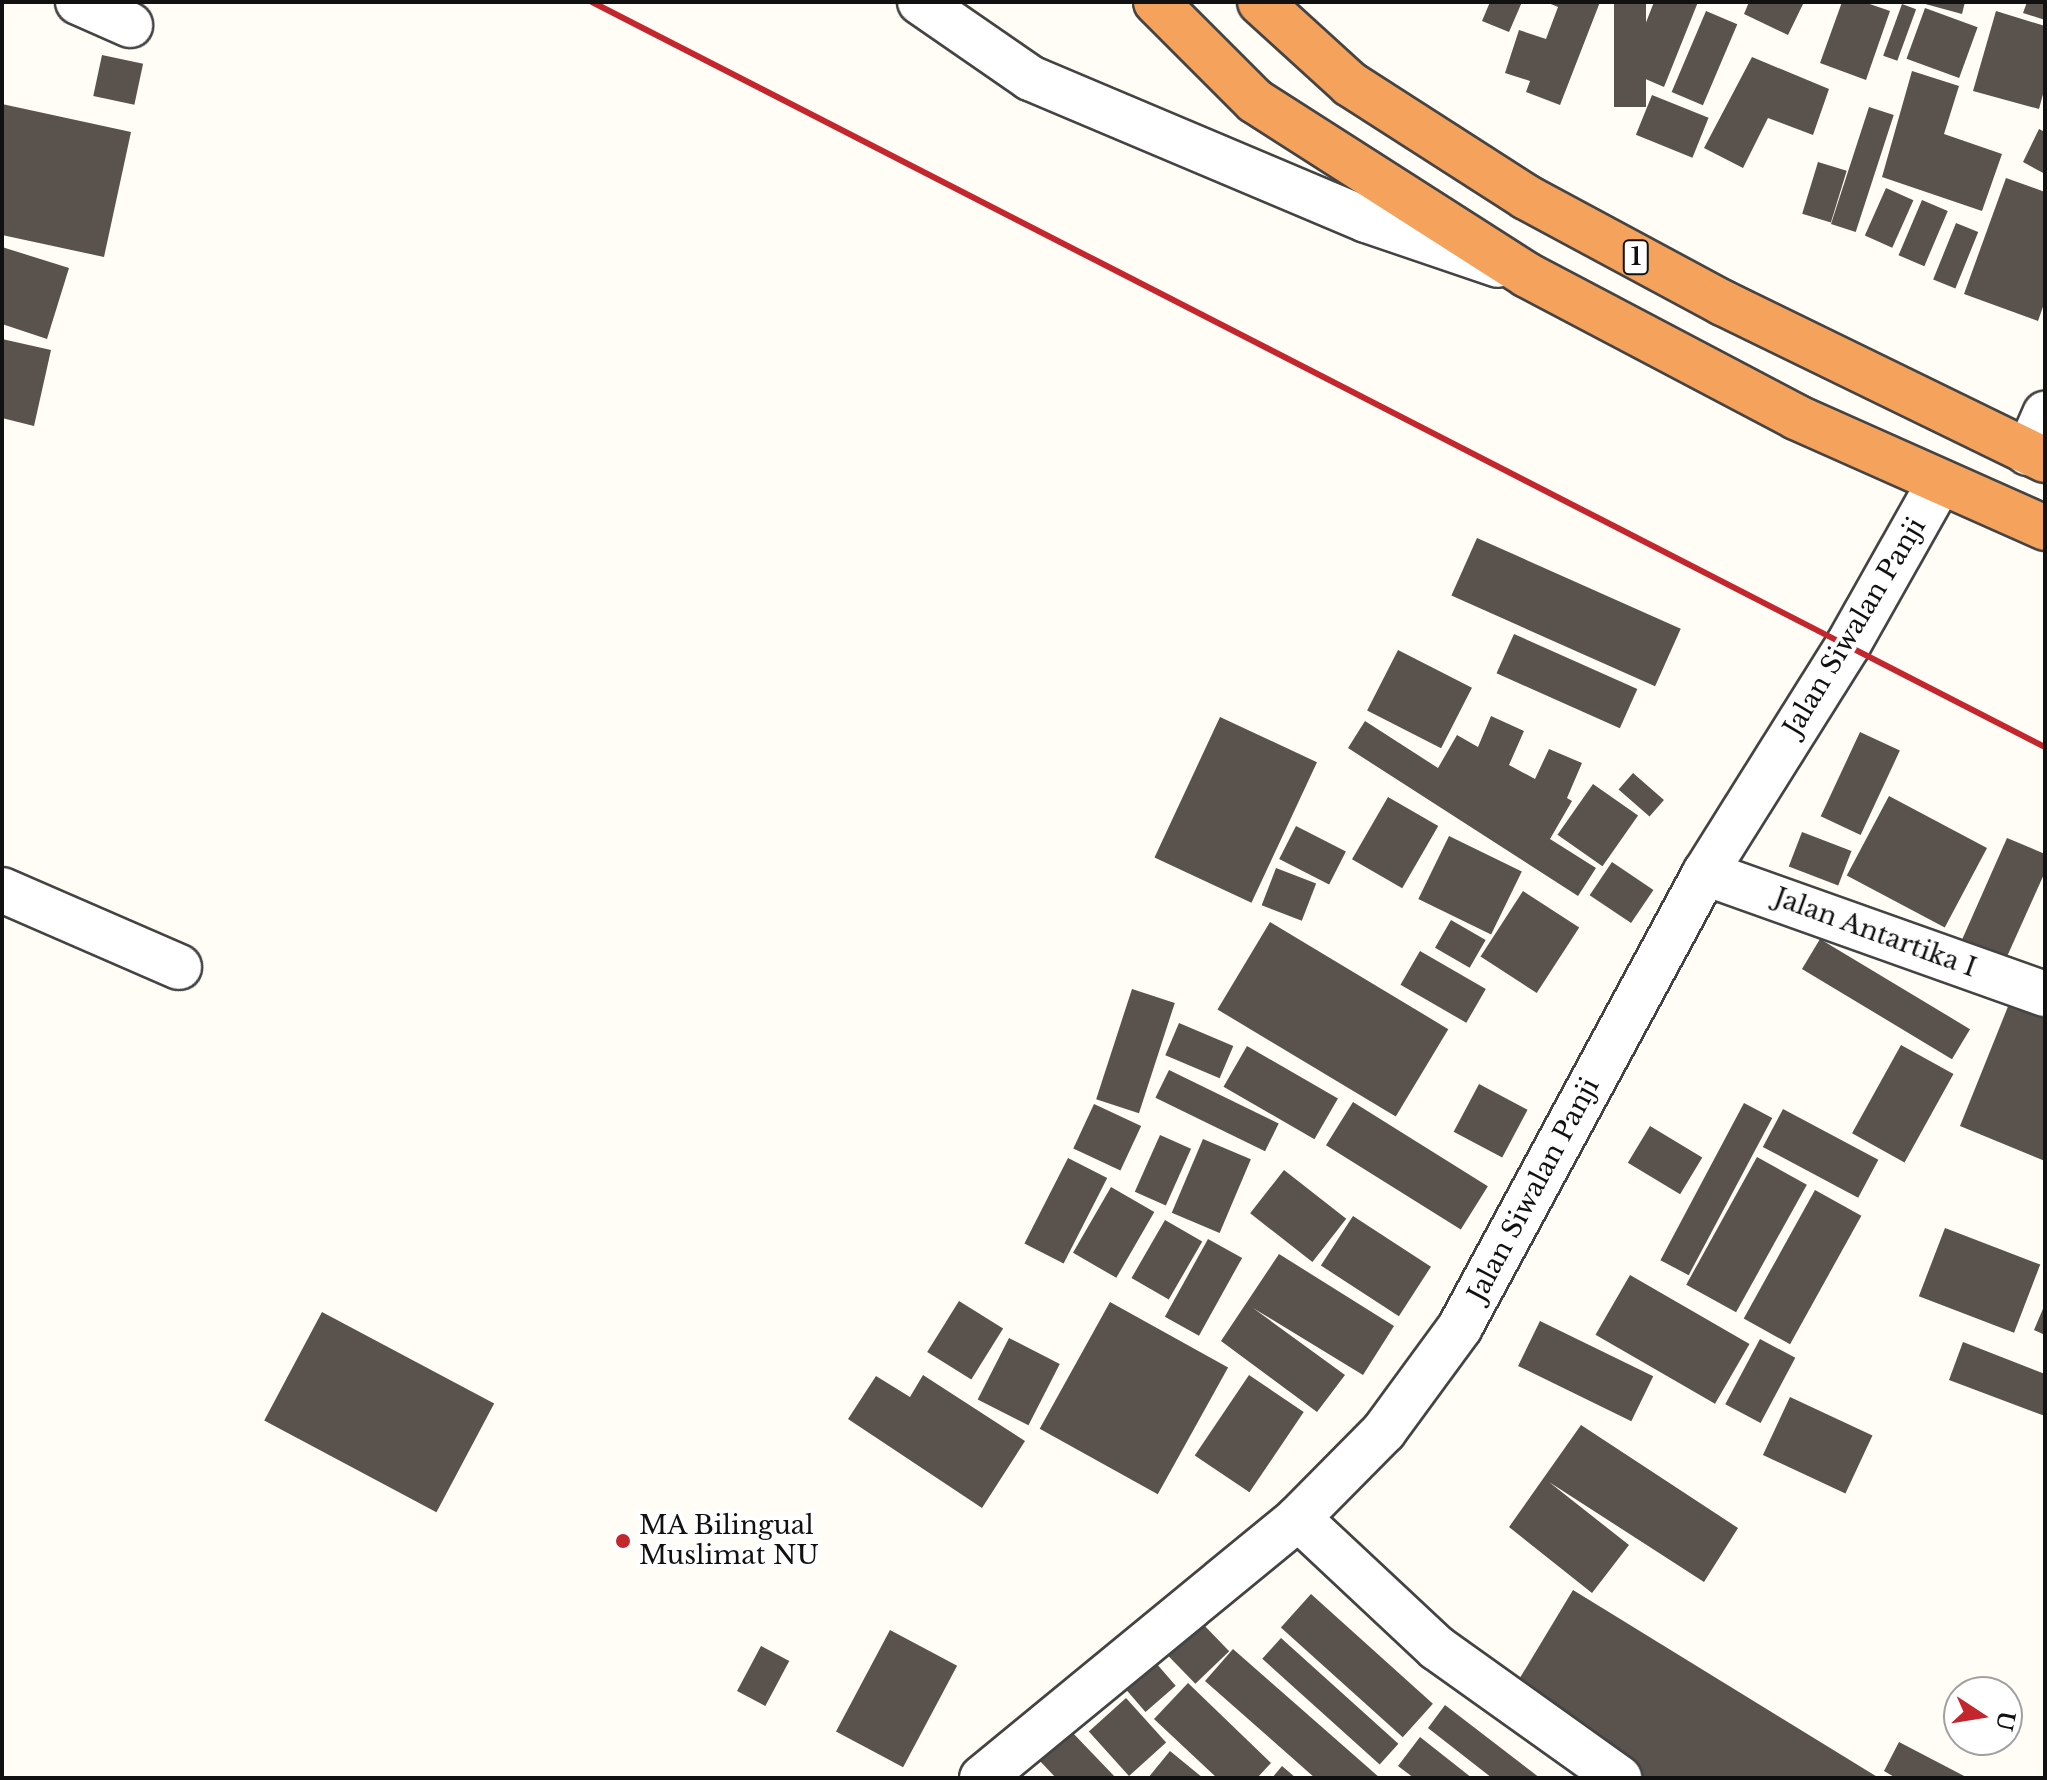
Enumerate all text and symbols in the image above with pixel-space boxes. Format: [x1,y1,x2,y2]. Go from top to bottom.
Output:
road number: 1 [1622,237,1650,277]
street label: Jalan Siwalan Panji [1778,512,1932,742]
street label: Jalan Antartika I [1769,882,1981,984]
street label: Jalan Siwalan Panji [1462,1073,1606,1307]
place label: MA Bilingual Muslimat NU [639,1510,819,1572]
marker: MA Bilingual Muslimat NU [614,1532,632,1550]
north arrow [1943,1676,2023,1756]
text: U [1990,1708,2020,1733]

